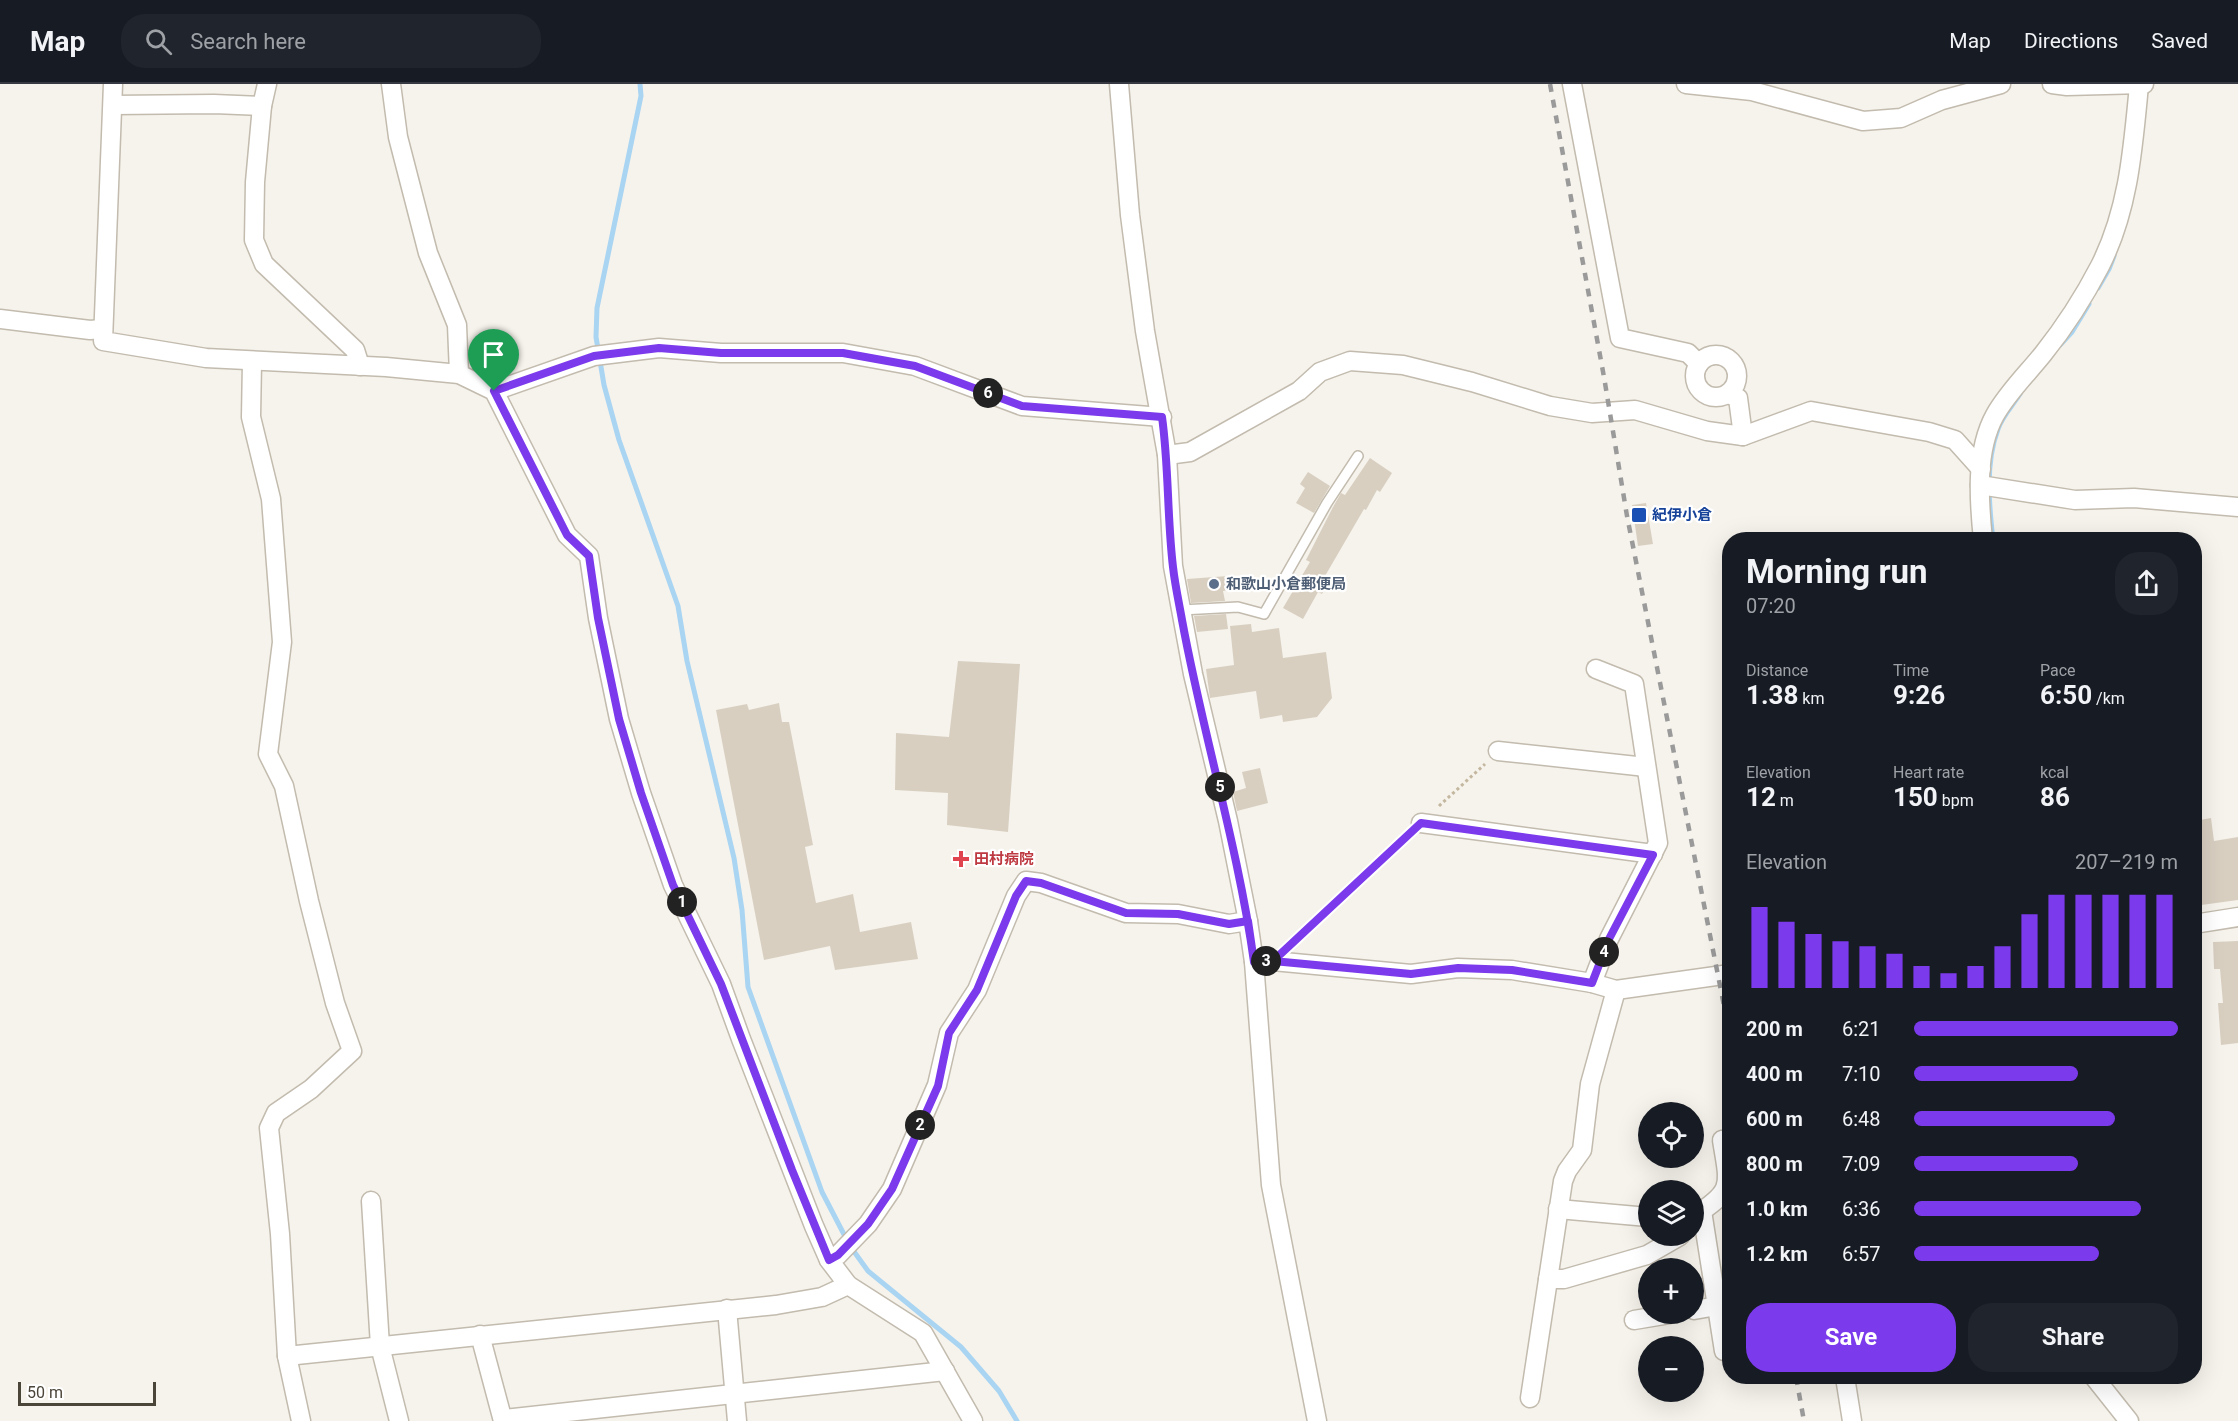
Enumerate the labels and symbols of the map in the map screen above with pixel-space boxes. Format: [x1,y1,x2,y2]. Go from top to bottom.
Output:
pin [468,329,519,391]
pin: 6 [973,378,1003,408]
marker: 紀伊小倉 [1630,506,1648,524]
place label: 紀伊小倉 [1652,506,1712,524]
place label: 和歌山小倉郵便局 [1226,575,1346,593]
marker: 和歌山小倉郵便局 [1207,577,1221,591]
pin: 5 [1205,772,1235,802]
marker: 田村病院 [952,850,970,868]
place label: 田村病院 [974,850,1034,868]
pin: 1 [667,887,697,917]
pin: 4 [1589,937,1619,967]
pin: 3 [1251,946,1281,976]
pin: 2 [905,1110,935,1140]
scale bar [18,1379,156,1406]

